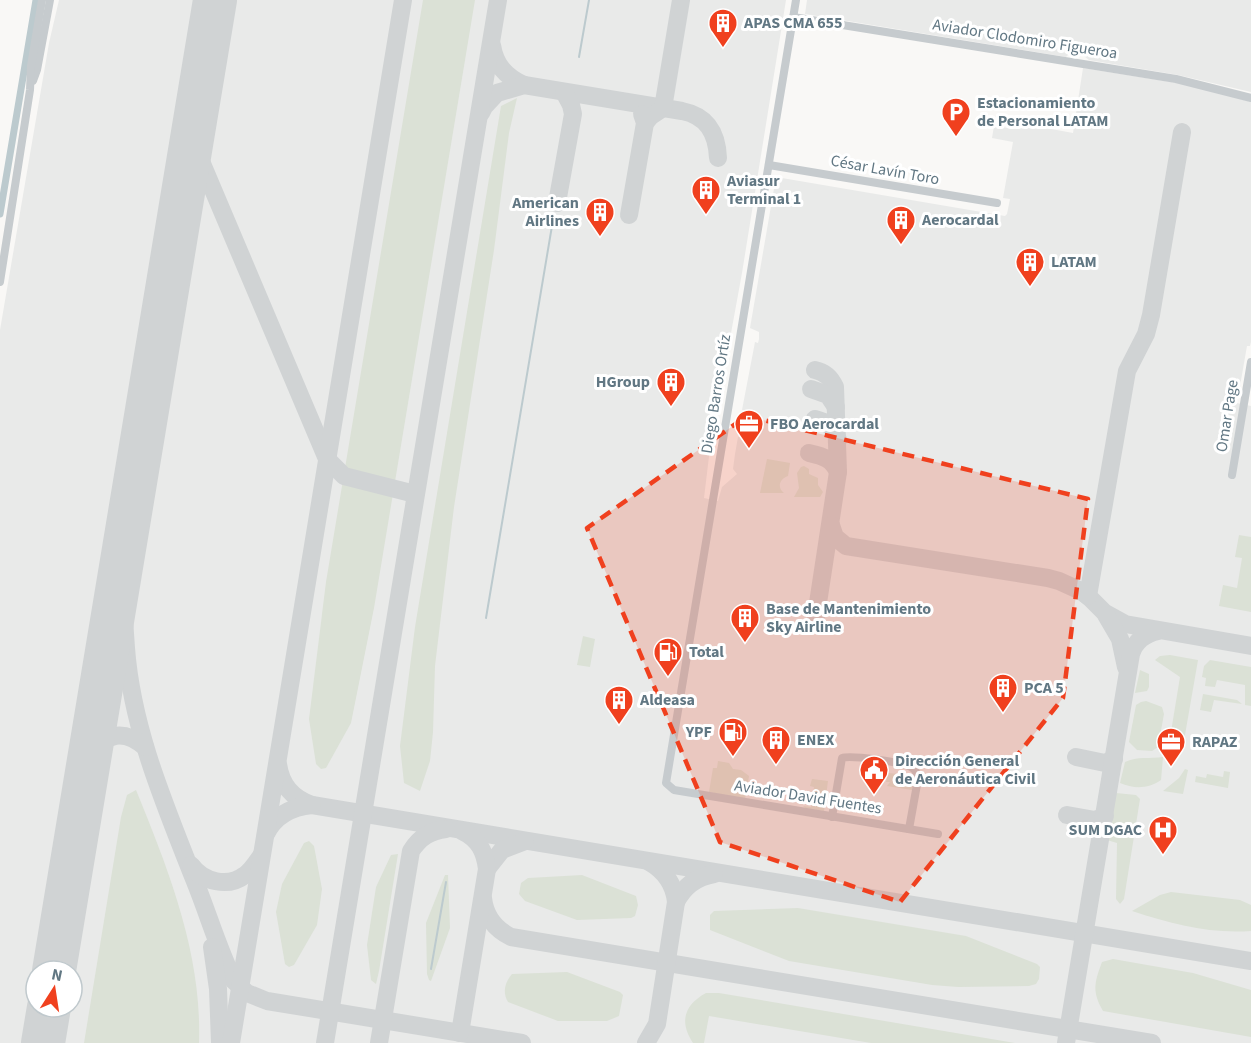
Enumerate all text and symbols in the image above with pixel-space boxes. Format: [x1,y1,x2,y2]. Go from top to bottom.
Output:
building icon: APAS CMA 655 [707,7,739,49]
place label: APAS CMA 655 [743,12,843,34]
street label: Aviador Clodomiro Figueroa [931,14,1119,64]
place label: Estacionamiento de Personal LATAM [977,92,1109,132]
parking icon: Estacionamiento de Personal LATAM [940,96,972,138]
street label: César Lavín Toro [829,150,941,190]
place label: Aviasur Terminal 1 [726,170,801,210]
building icon: Aviasur Terminal 1 [690,174,722,216]
place label: American Airlines [511,192,579,232]
building icon: American Airlines [584,196,616,238]
building icon: Aerocardal [885,204,917,246]
place label: Aerocardal [921,209,999,231]
building icon: LATAM [1014,246,1046,288]
place label: LATAM [1051,251,1097,273]
street label: Diego Barros Ortíz [696,333,736,455]
building icon: HGroup [655,366,687,408]
place label: HGroup [596,371,650,393]
street label: Omar Page [1210,378,1244,454]
office icon: FBO Aerocardal [733,408,765,450]
place label: FBO Aerocardal [770,413,879,435]
place label: Base de Mantenimiento Sky Airline [766,598,931,638]
building icon: Base de Mantenimiento Sky Airline [729,602,761,644]
fuel station icon: Total [652,636,684,678]
place label: Total [689,641,724,663]
building icon: PCA 5 [987,672,1019,714]
place label: PCA 5 [1024,677,1064,699]
building icon: Aldeasa [603,684,635,726]
place label: Aldeasa [639,689,695,711]
fuel station icon: YPF [717,716,749,758]
place label: YPF [685,721,712,743]
building icon: ENEX [760,724,792,766]
office icon: RAPAZ [1155,726,1187,768]
place label: ENEX [797,729,834,751]
place label: RAPAZ [1192,731,1238,753]
place label: Dirección General de Aeronáutica Civil [895,750,1036,790]
public building icon: Dirección General de Aeronáutica Civil [858,754,890,796]
street label: Aviador David Fuentes [733,775,883,820]
hospital icon: SUM DGAC [1147,814,1179,856]
place label: SUM DGAC [1069,819,1142,841]
north arrow [24,959,84,1019]
text: N [49,963,64,987]

